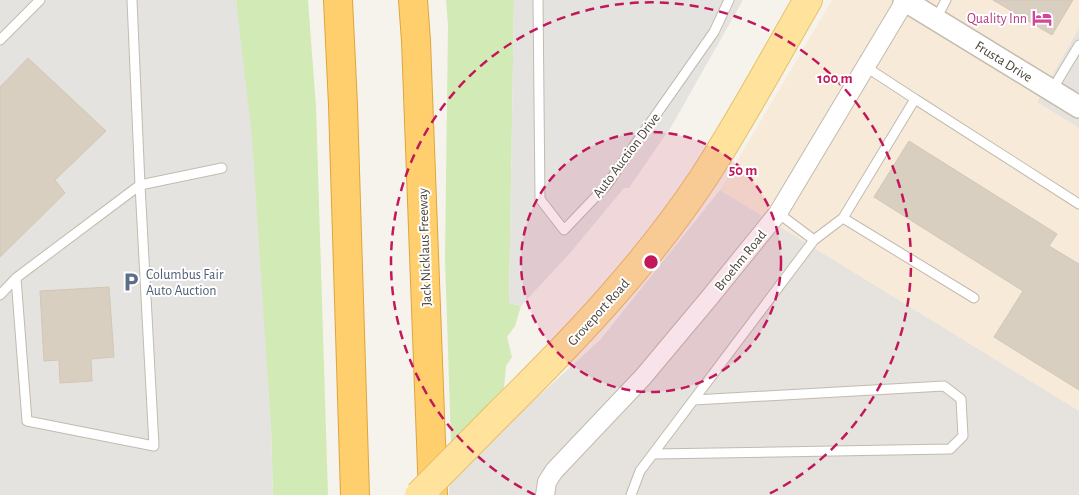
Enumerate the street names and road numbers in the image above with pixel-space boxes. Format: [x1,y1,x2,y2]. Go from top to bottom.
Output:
street label: Frusta Drive [972,39,1035,85]
street label: Auto Auction Drive [591,111,663,201]
street label: Jack Nicklaus Freeway [416,188,434,306]
street label: Broehm Road [712,228,769,294]
street label: Groveport Road [565,277,632,349]

